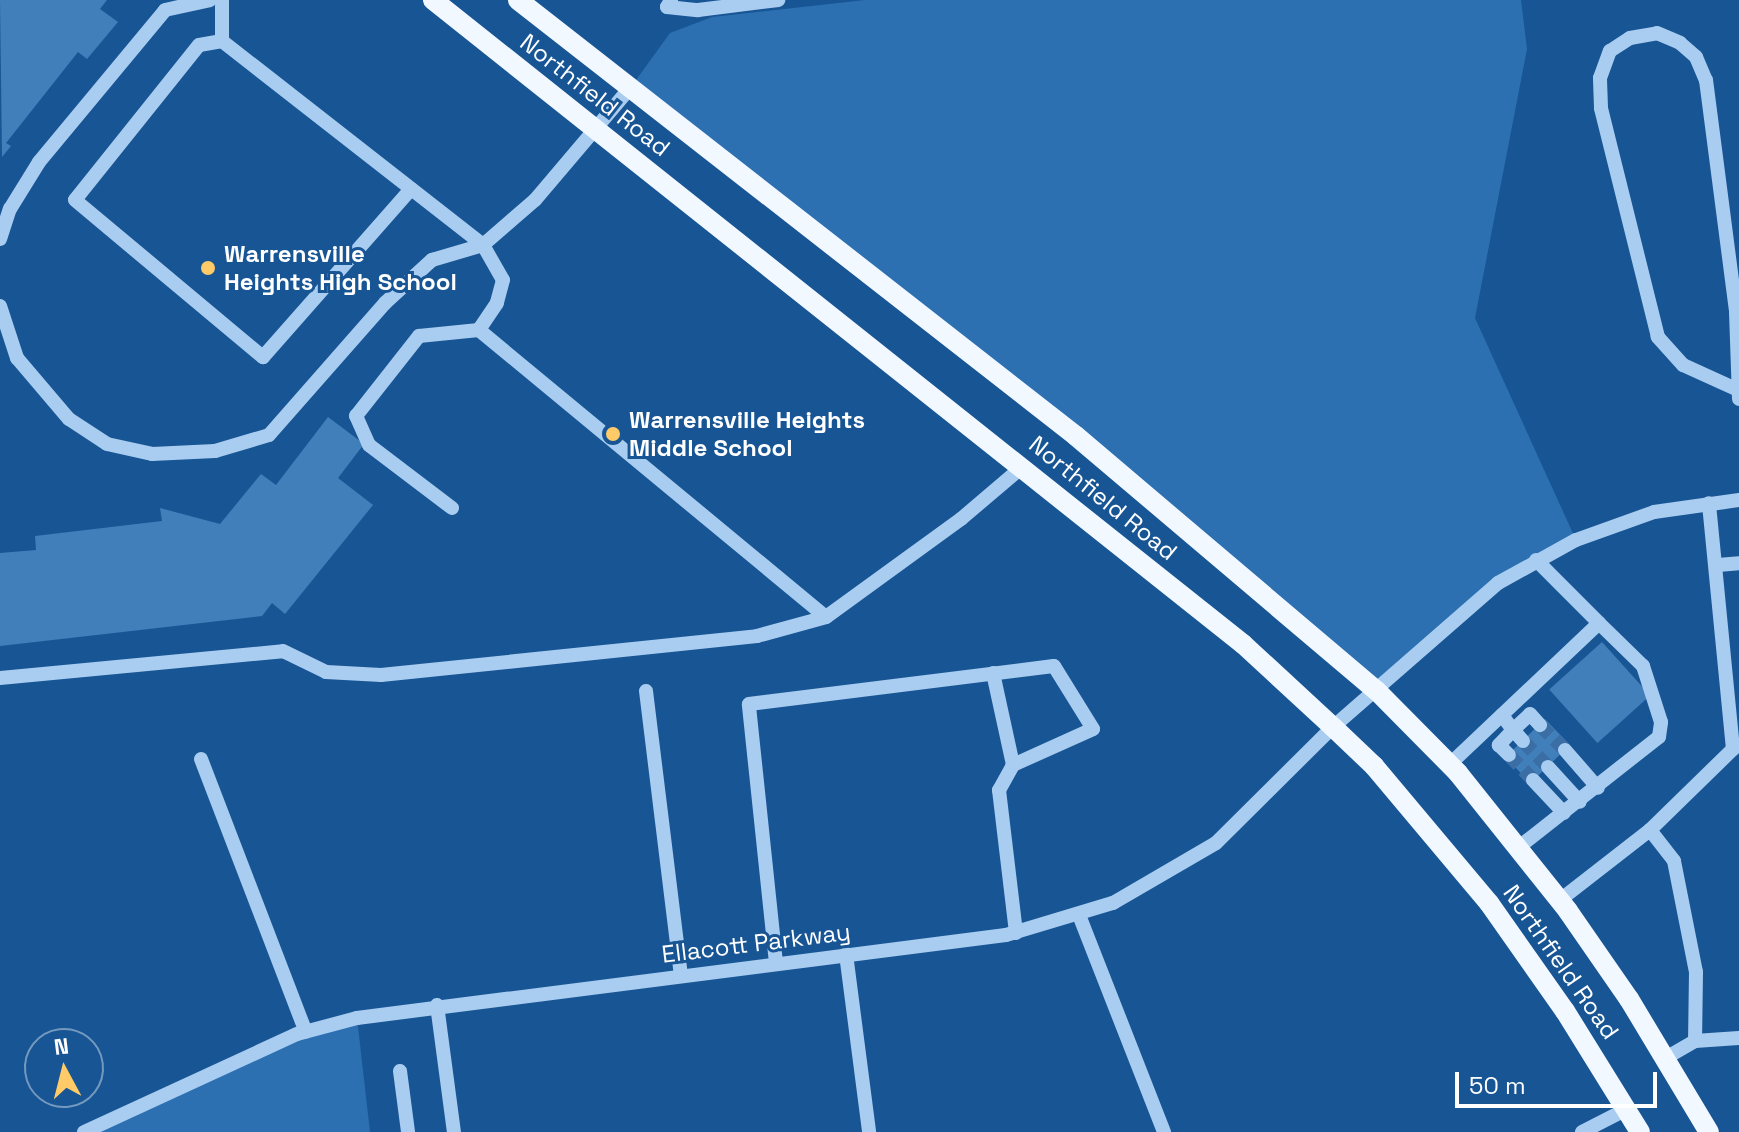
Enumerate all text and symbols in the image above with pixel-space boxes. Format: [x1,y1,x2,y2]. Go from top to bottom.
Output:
street label: Northfield Road [515,28,675,162]
place label: Warrensville Heights High School [224,240,457,296]
marker: Warrensville Heights High School [199,259,217,277]
place label: Warrensville Heights Middle School [629,406,865,462]
marker: Warrensville Heights Middle School [604,425,622,443]
street label: Northfield Road [1023,430,1183,566]
street label: Northfield Road [1497,879,1625,1045]
street label: Ellacott Parkway [660,917,852,969]
north arrow [24,1028,104,1108]
text: N [52,1031,70,1061]
scale bar [1459,1056,1661,1106]
text: 50 m [1469,1070,1526,1101]

